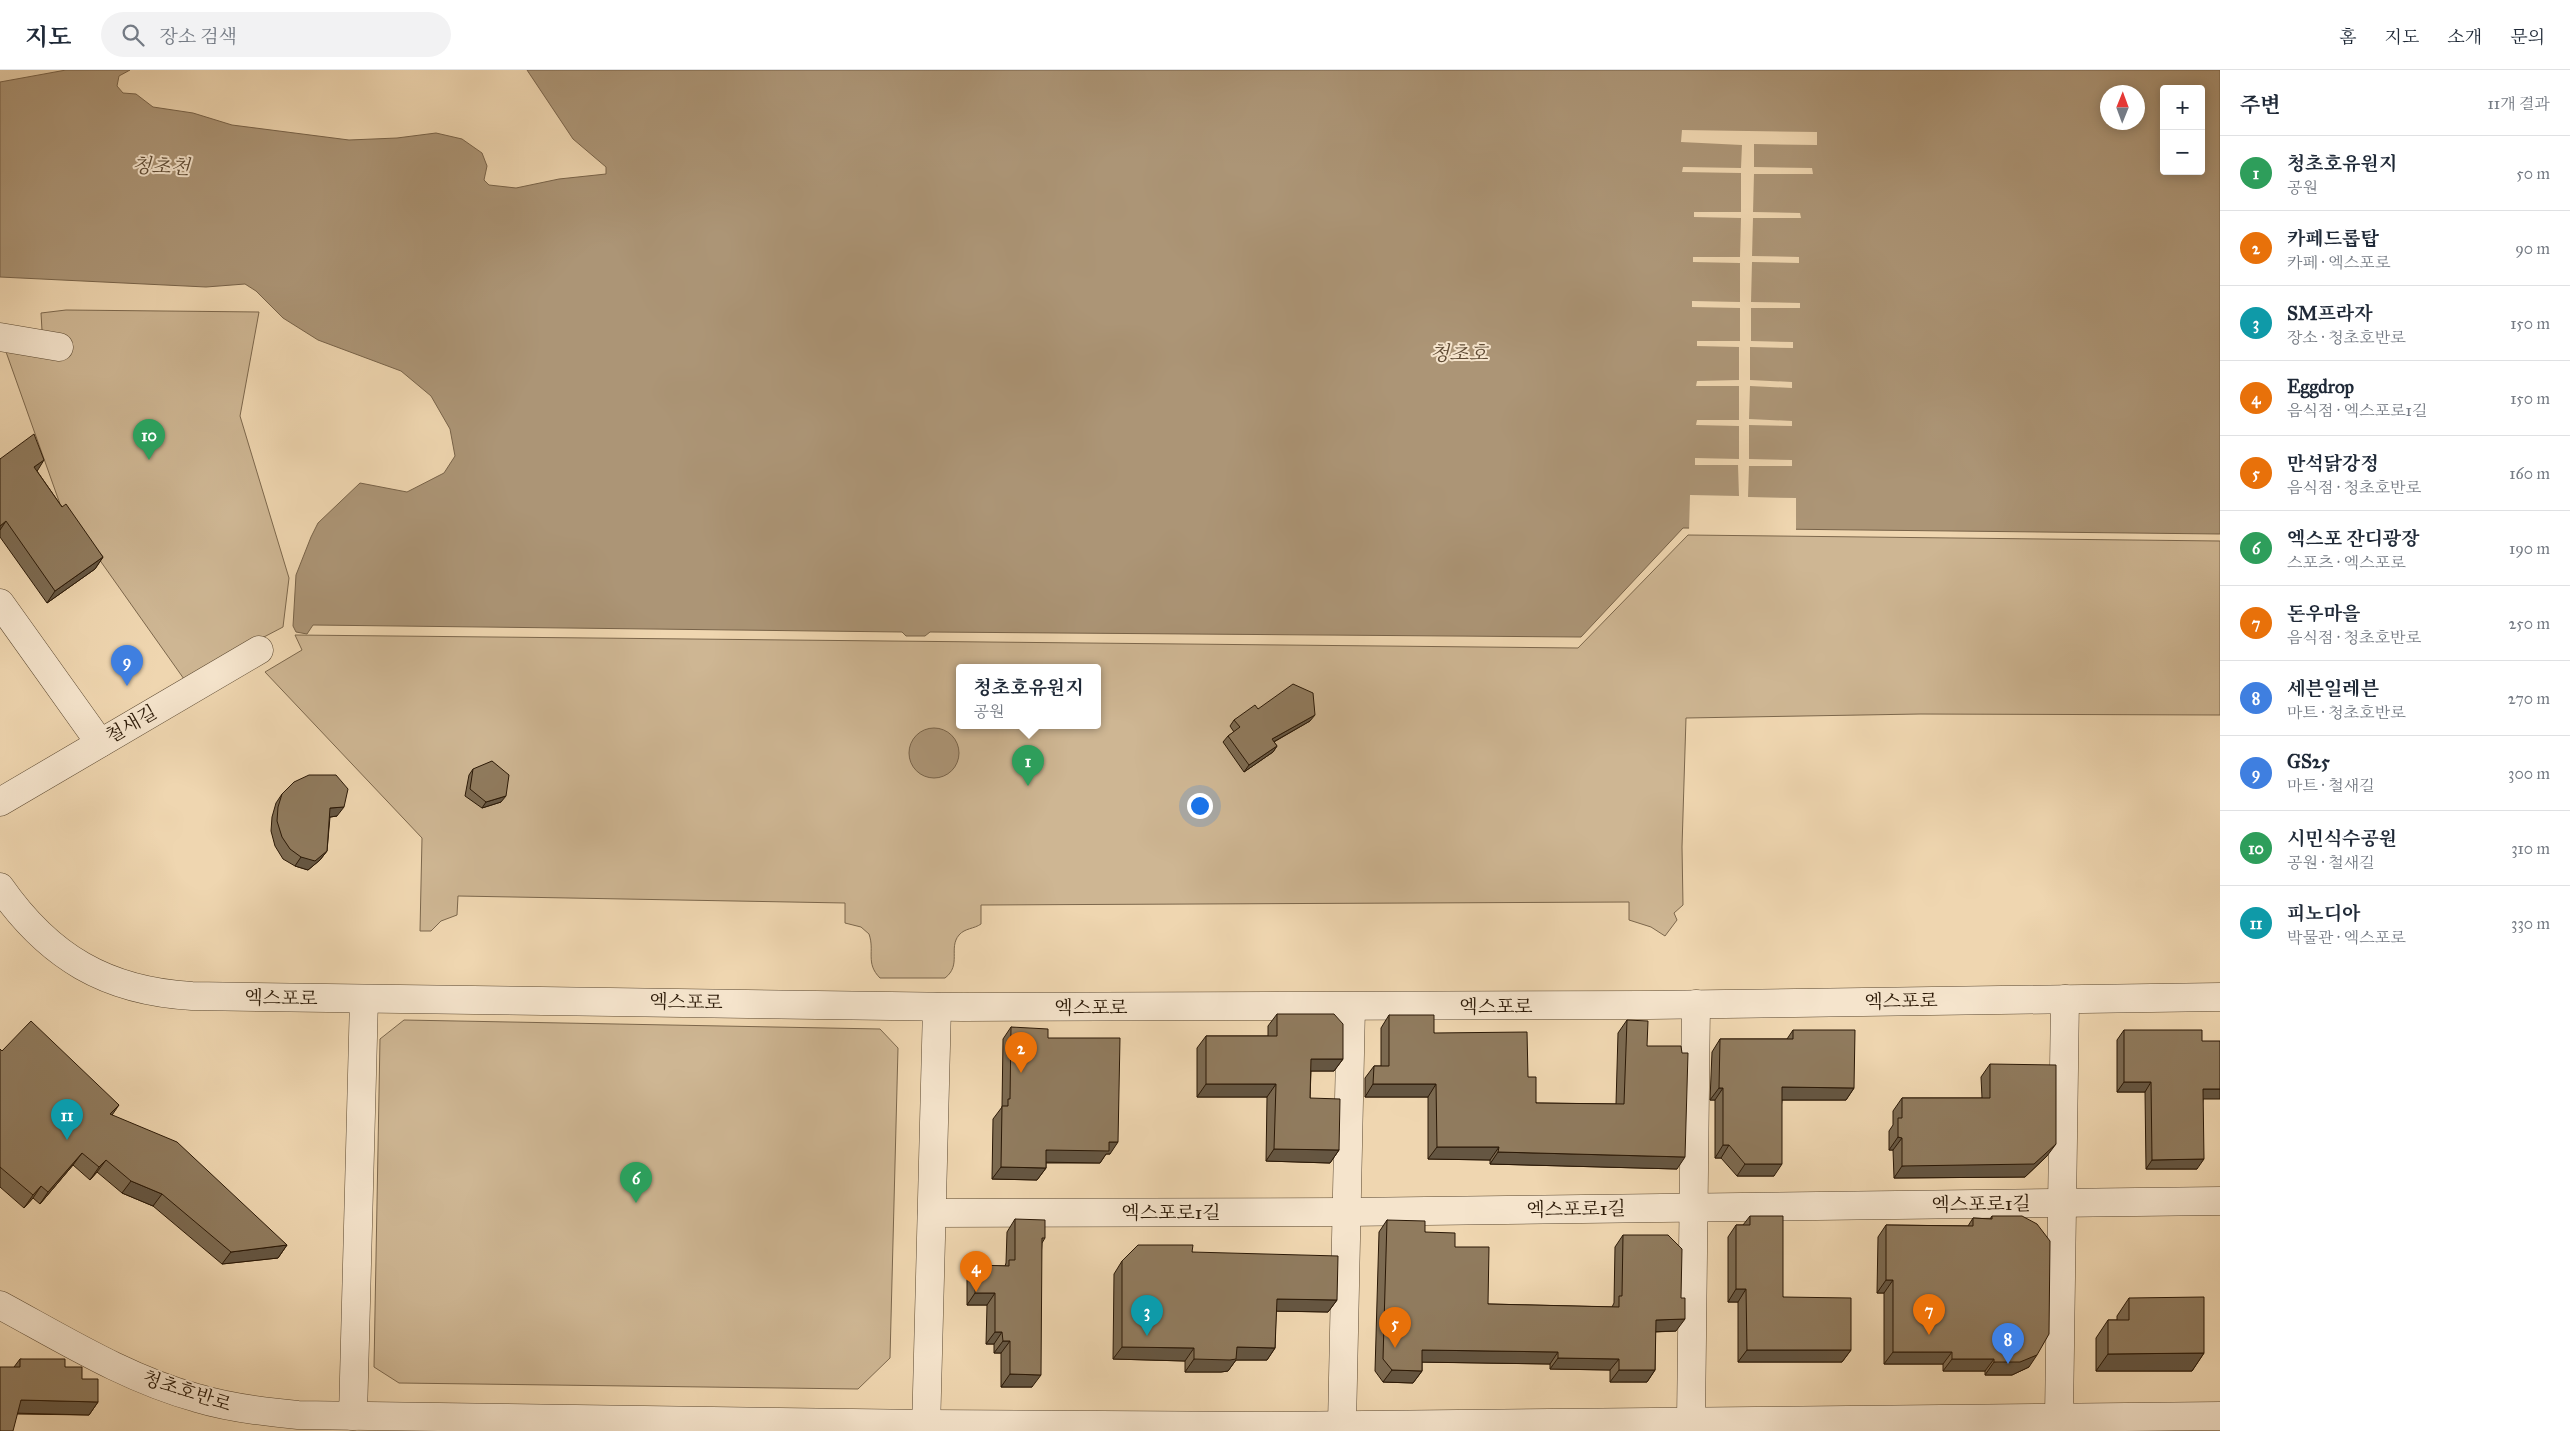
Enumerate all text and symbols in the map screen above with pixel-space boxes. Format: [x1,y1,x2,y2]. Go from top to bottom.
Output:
search box [101,12,451,57]
icon: search [119,21,147,49]
text: 지도 [25,22,71,52]
text: 장소 검색 [159,25,237,48]
text: 홈 [2339,26,2357,48]
text: 지도 [2385,26,2419,48]
text: 소개 [2447,26,2482,48]
text: 문의 [2510,26,2545,48]
north arrow [2100,85,2145,130]
map controls [2160,85,2205,175]
button: + [2160,85,2205,130]
text: 주변 [2240,92,2281,118]
text: 11개 결과 [2488,94,2550,113]
button: − [2160,130,2205,175]
text: 청초호유원지 [2287,152,2397,175]
water label: 청초천 [132,153,192,179]
text: 1 [2253,164,2259,183]
text: 50 m [2516,164,2550,183]
text: 공원 [2287,178,2318,197]
text: 카페드롭탑 [2287,227,2379,250]
text: 2 [2252,239,2260,258]
text: 90 m [2515,239,2550,258]
text: 카페 · 엑스포로 [2287,253,2390,272]
text: SM프라자 [2287,302,2373,325]
text: 3 [2253,314,2259,333]
text: 150 m [2510,314,2550,333]
text: 장소 · 청초호반로 [2287,328,2406,347]
water label: 청초호 [1430,341,1490,365]
text: Eggdrop [2287,375,2354,398]
text: 4 [2252,389,2260,408]
text: 150 m [2510,389,2550,408]
text: 음식점 · 엑스포로1길 [2287,401,2427,420]
pin: 10 [133,419,165,460]
text: 만석닭강정 [2287,452,2379,475]
text: 5 [2252,464,2260,483]
text: 160 m [2509,464,2550,483]
text: 음식점 · 청초호반로 [2287,478,2421,497]
text: 엑스포 잔디광장 [2287,527,2420,550]
text: 6 [2252,539,2260,558]
text: 190 m [2509,539,2550,558]
text: 스포츠 · 엑스포로 [2287,553,2406,572]
text: 돈우마을 [2287,602,2360,625]
text: 7 [2252,614,2260,633]
text: 250 m [2509,614,2550,633]
text: 음식점 · 청초호반로 [2287,628,2421,647]
pin: 9 [111,645,143,686]
popup [956,664,1101,729]
text: 청초호유원지 [973,676,1084,699]
text: 세븐일레븐 [2287,677,2379,700]
text: 8 [2252,689,2260,708]
text: 270 m [2508,689,2550,708]
street label: 철새길 [101,700,161,748]
text: 공원 [973,702,1004,721]
text: 마트 · 청초호반로 [2287,703,2406,722]
pin: 1 [1012,745,1044,786]
text: GS25 [2287,750,2330,773]
text: 9 [2252,764,2260,783]
text: 300 m [2508,764,2550,783]
text: 마트 · 철새길 [2287,776,2375,795]
your location [1187,793,1213,819]
text: 시민식수공원 [2287,827,2397,850]
text: 10 [2248,839,2264,858]
text: 310 m [2511,839,2550,858]
text: 공원 · 철새길 [2287,853,2375,872]
text: 피노디아 [2287,902,2360,925]
text: 11 [2250,914,2262,933]
text: 330 m [2511,914,2550,933]
text: 박물관 · 엑스포로 [2287,928,2406,947]
street label: 엑스포로 [244,986,318,1010]
street label: 엑스포로 [1864,989,1938,1013]
street label: 엑스포로 [649,990,723,1014]
street label: 엑스포로 [1459,995,1533,1018]
street label: 엑스포로 [1054,996,1128,1019]
pin: 2 [1005,1032,1037,1073]
pin: 11 [51,1099,83,1140]
pin: 6 [620,1162,652,1203]
street label: 엑스포로1길 [1931,1192,2031,1216]
street label: 엑스포로1길 [1526,1197,1626,1221]
street label: 엑스포로1길 [1121,1201,1221,1224]
pin: 4 [960,1251,992,1292]
pin: 7 [1913,1294,1945,1335]
pin: 3 [1131,1295,1163,1336]
pin: 5 [1379,1307,1411,1348]
pin: 8 [1992,1323,2024,1364]
street label: 청초호반로 [140,1366,234,1416]

